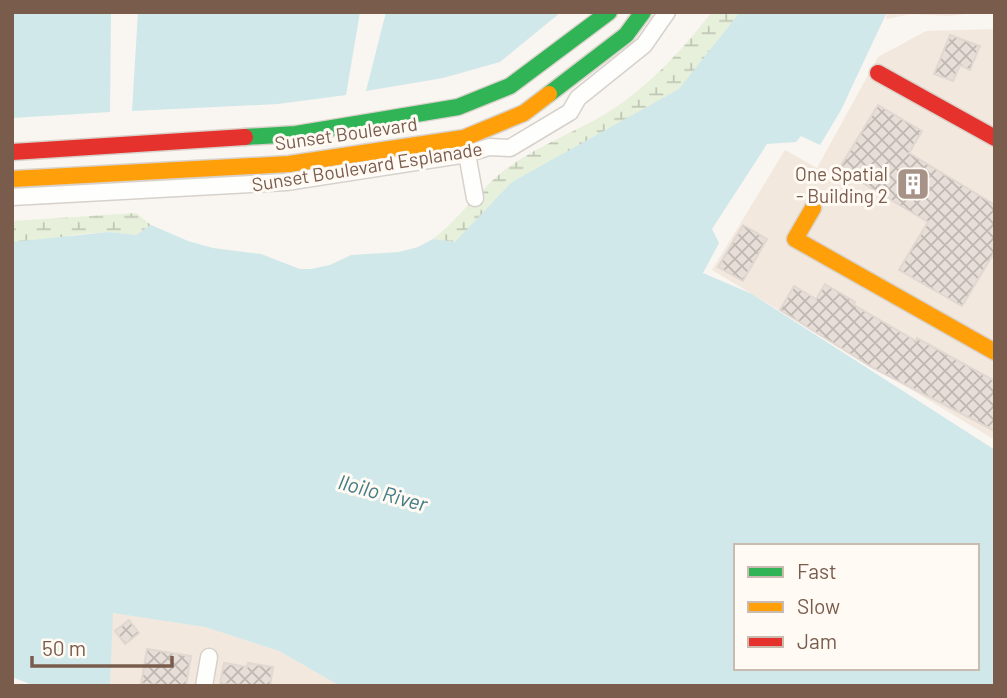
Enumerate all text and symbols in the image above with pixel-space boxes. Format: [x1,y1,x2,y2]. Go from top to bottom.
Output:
street label: Sunset Boulevard [273,112,419,154]
street label: Sunset Boulevard Esplanade [250,136,484,196]
place label: One Spatial - Building 2 [795,162,888,207]
building icon: One Spatial - Building 2 [894,165,932,203]
water label: Iloilo River [336,468,431,516]
legend [734,544,979,670]
text: Fast [797,558,837,583]
text: Slow [797,593,840,618]
scale bar [32,624,172,668]
text: Jam [797,628,837,653]
text: 50 m [42,635,86,660]

